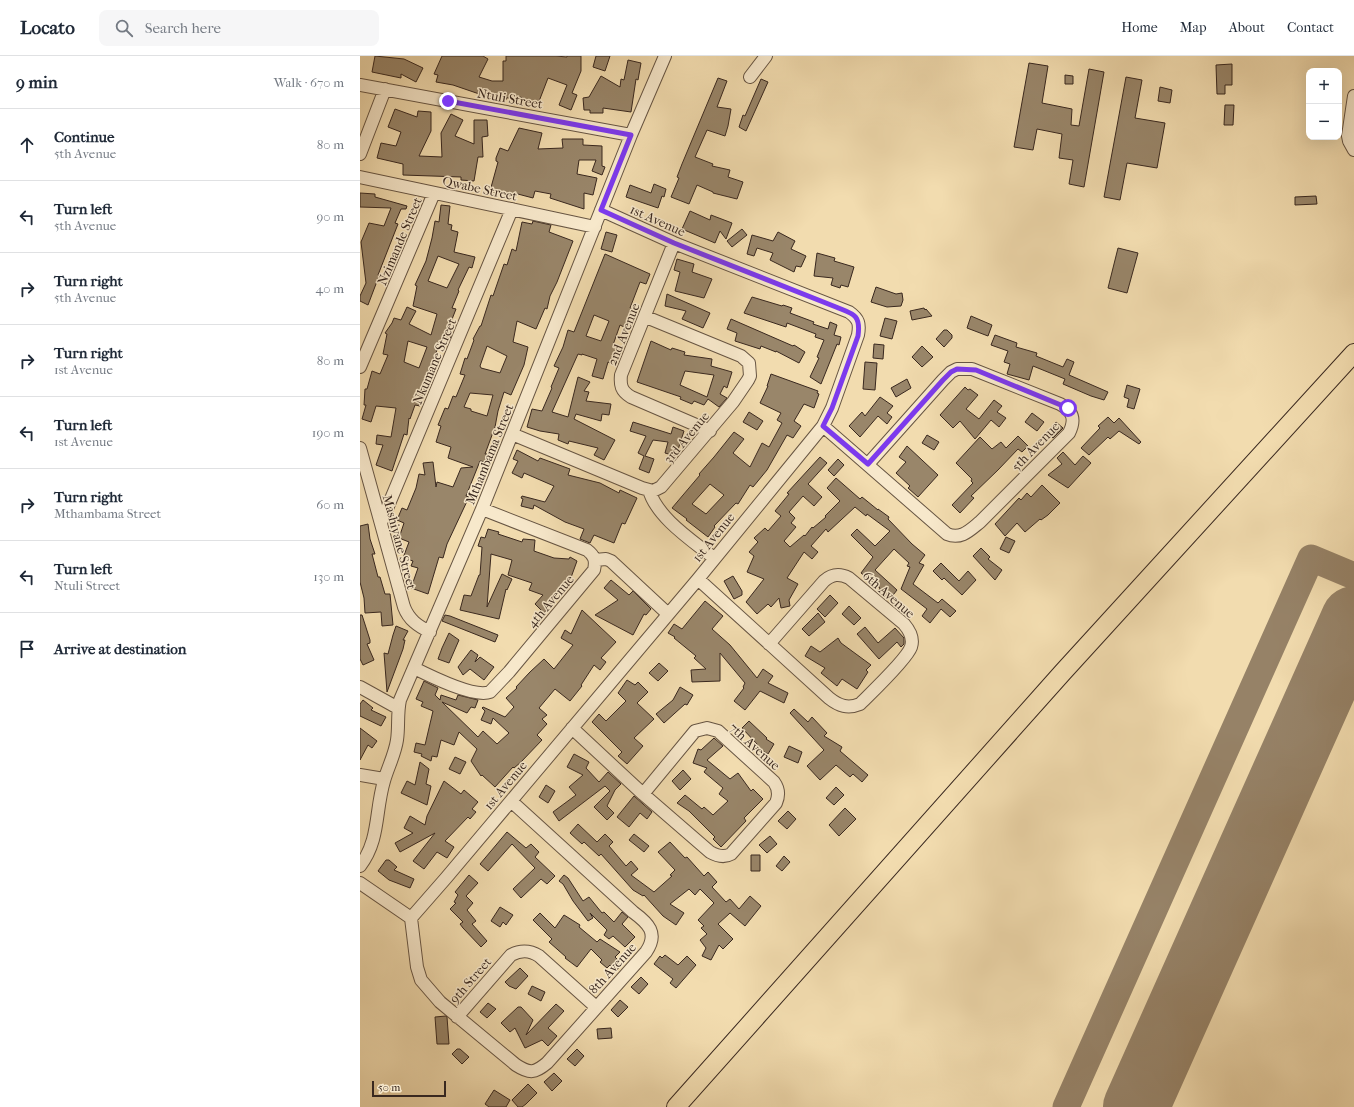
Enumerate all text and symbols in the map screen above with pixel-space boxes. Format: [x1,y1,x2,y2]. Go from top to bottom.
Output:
search box [99,10,379,46]
text: Locato [20,17,75,39]
icon: search [113,17,135,39]
text: Search here [145,19,221,37]
text: Home [1121,19,1158,36]
text: Map [1180,19,1207,36]
text: About [1229,19,1265,36]
text: Contact [1287,19,1334,36]
map controls [1306,68,1342,140]
button: + [1306,68,1342,104]
text: 9 min [16,72,58,92]
text: Walk · 670 m [274,75,344,90]
street label: Ntuli Street [476,85,544,112]
route end [439,92,457,110]
button: − [1306,104,1342,140]
text: Continue [54,128,114,146]
icon: ahead [16,134,38,156]
text: 80 m [317,137,344,152]
text: 5th Avenue [54,146,116,161]
street label: Qwabe Street [441,173,519,204]
street label: Nzimande Street [374,195,425,287]
text: Turn left [54,200,112,218]
street label: 1st Avenue [628,202,688,240]
icon: left [16,206,38,228]
text: 90 m [316,209,344,224]
text: 5th Avenue [54,218,116,233]
text: Turn right [54,272,123,290]
icon: right [16,278,38,300]
text: 40 m [316,281,344,296]
text: 5th Avenue [54,290,116,305]
street label: 2nd Avenue [604,300,643,368]
street label: Nkumane Street [410,316,459,406]
text: Turn right [54,344,123,362]
icon: right [16,350,38,372]
text: 80 m [317,353,344,368]
text: 1st Avenue [54,362,113,377]
route start [1059,399,1077,417]
street label: Mthambama Street [462,401,517,507]
street label: 3rd Avenue [661,408,713,466]
text: Turn left [54,416,112,434]
street label: 5th Avenue [1008,418,1063,474]
icon: left [16,422,38,444]
text: 190 m [312,425,344,440]
text: 1st Avenue [54,434,113,449]
text: Turn right [54,488,123,506]
street label: Mashiyane Street [380,493,419,591]
icon: right [16,494,38,516]
text: 60 m [316,497,344,512]
text: Mthambama Street [54,506,161,521]
street label: 1st Avenue [689,509,738,565]
text: Turn left [54,560,112,578]
icon: left [16,566,38,588]
street label: 6th Avenue [860,568,918,621]
text: 130 m [313,569,344,584]
street label: 4th Avenue [524,571,577,631]
text: Ntuli Street [54,578,120,593]
icon: arrive [16,638,38,660]
text: Arrive at destination [54,640,186,658]
street label: 7th Avenue [726,720,783,773]
street label: 1st Avenue [481,758,530,813]
street label: 8th Avenue [586,939,639,997]
street label: 9th Street [446,954,495,1006]
scale bar [372,1079,446,1098]
text: 50 m [378,1081,400,1094]

